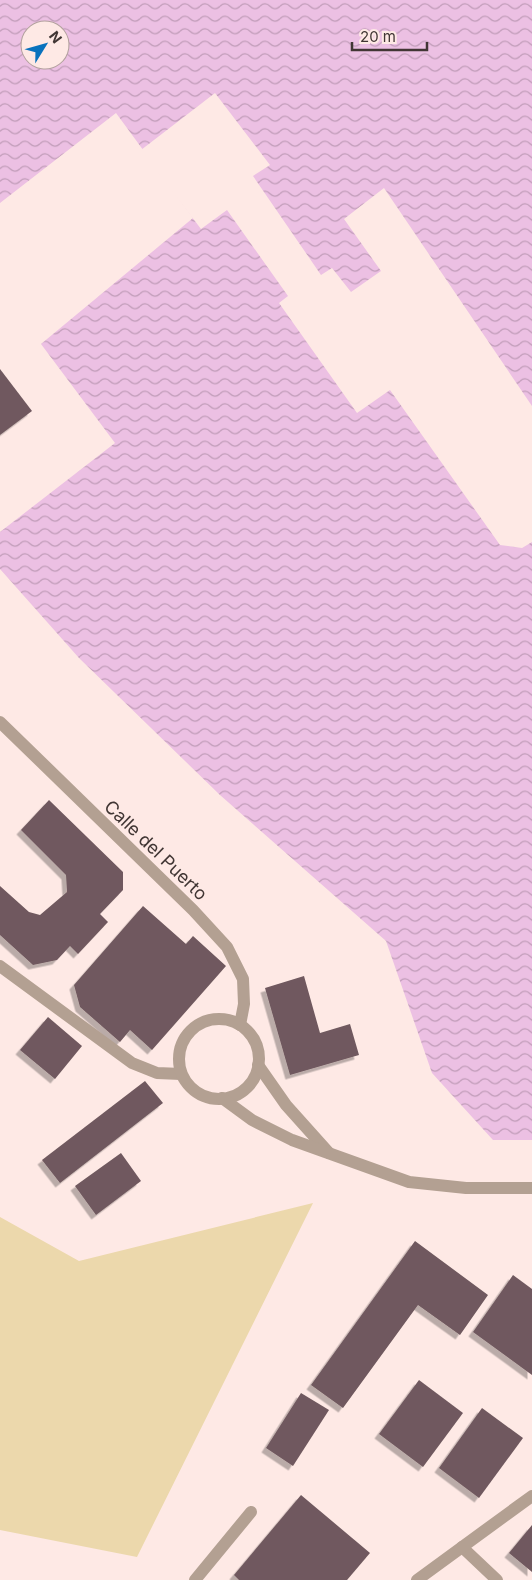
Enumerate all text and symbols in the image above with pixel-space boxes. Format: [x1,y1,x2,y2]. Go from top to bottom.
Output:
north arrow [20,20,70,70]
scale bar [352,20,427,52]
text: N [46,27,66,46]
text: 20 m [360,27,396,46]
street label: Calle del Puerto [100,796,212,904]

